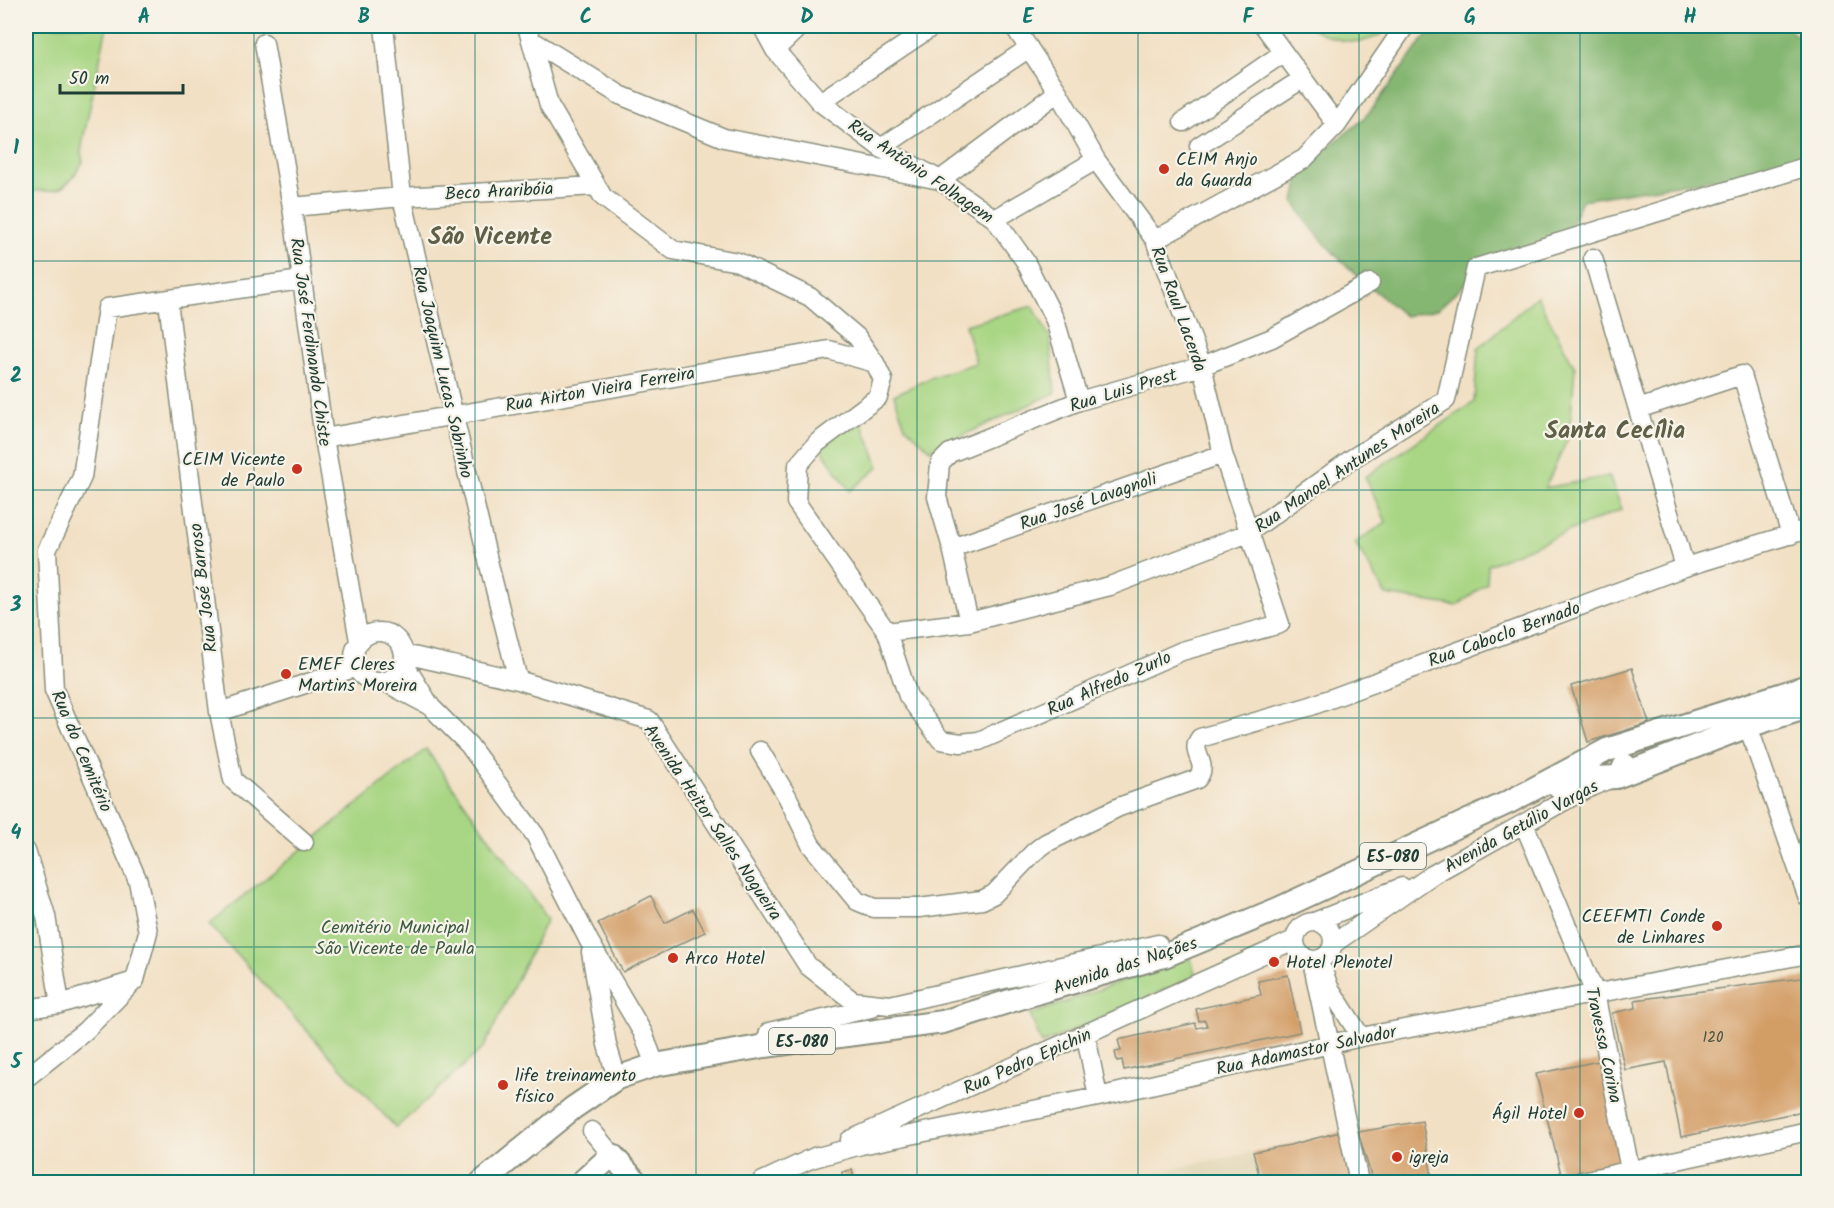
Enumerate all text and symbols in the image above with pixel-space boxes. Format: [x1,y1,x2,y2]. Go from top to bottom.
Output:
text: A [138,2,150,34]
text: B [358,2,370,34]
text: C [580,2,592,34]
text: D [800,2,814,34]
text: E [1022,2,1034,34]
text: F [1243,2,1255,34]
text: G [1464,2,1476,34]
text: H [1683,2,1697,34]
scale bar [60,57,183,95]
text: 50 m [69,65,109,94]
street label: Rua Antônio Folhagem [841,112,999,232]
text: 1 [13,133,19,165]
place label: CEIM Anjo da Guarda [1176,146,1258,196]
marker: CEIM Anjo da Guarda [1157,162,1171,176]
street label: Beco Araribóia [444,175,554,210]
district label: São Vicente [428,218,552,257]
street label: Rua José Ferdinando Chiste [281,236,339,448]
street label: Rua Raul Lacerda [1141,243,1214,376]
street label: Rua Joaquim Lucas Sobrinho [403,263,480,482]
street label: Rua Airton Vieira Ferreira [503,360,697,421]
text: 2 [10,361,22,393]
street label: Rua Luis Prest [1066,361,1182,422]
street label: Rua Manoel Antunes Moreira [1249,395,1447,541]
district label: Santa Cecília [1545,412,1685,451]
place label: CEIM Vicente de Paulo [182,446,285,496]
marker: CEIM Vicente de Paulo [290,462,304,476]
street label: Rua José Lavagnoli [1016,465,1162,539]
street label: Rua José Barroso [182,522,227,654]
text: 3 [10,590,22,622]
street label: Rua Caboclo Bernado [1424,594,1585,676]
street label: Rua Alfredo Zurlo [1043,644,1177,725]
place label: EMEF Cleres Martins Moreira [298,651,417,701]
marker: EMEF Cleres Martins Moreira [279,667,293,681]
street label: Rua do Cemitério [42,686,119,817]
street label: Avenida Heitor Salles Nogueira [635,719,789,927]
street label: Avenida Getúlio Vargas [1439,773,1605,882]
text: 4 [11,818,22,850]
road number: ES-080 [1360,843,1426,869]
place label: CEEFMTI Conde de Linhares [1582,903,1705,953]
park label: Cemitério Municipal São Vicente de Paula [315,914,475,964]
marker: CEEFMTI Conde de Linhares [1710,919,1724,933]
street label: Avenida das Nações [1050,929,1202,1003]
place label: Arco Hotel [685,945,766,974]
place label: Hotel Plenotel [1286,949,1393,978]
marker: Arco Hotel [666,951,680,965]
marker: Hotel Plenotel [1267,955,1281,969]
street label: Travessa Corina [1576,985,1629,1106]
street label: Rua Adamastor Salvador [1214,1018,1400,1085]
street label: Rua Pedro Epichin [959,1021,1097,1104]
house number: 120 [1703,1026,1724,1050]
road number: ES-080 [769,1028,835,1054]
text: 5 [10,1047,23,1079]
place label: life treinamento físico [515,1062,636,1112]
marker: life treinamento físico [496,1078,510,1092]
place label: Ágil Hotel [1492,1100,1568,1129]
marker: Ágil Hotel [1572,1106,1586,1120]
place label: igreja [1409,1144,1449,1173]
marker: igreja [1390,1150,1404,1164]

